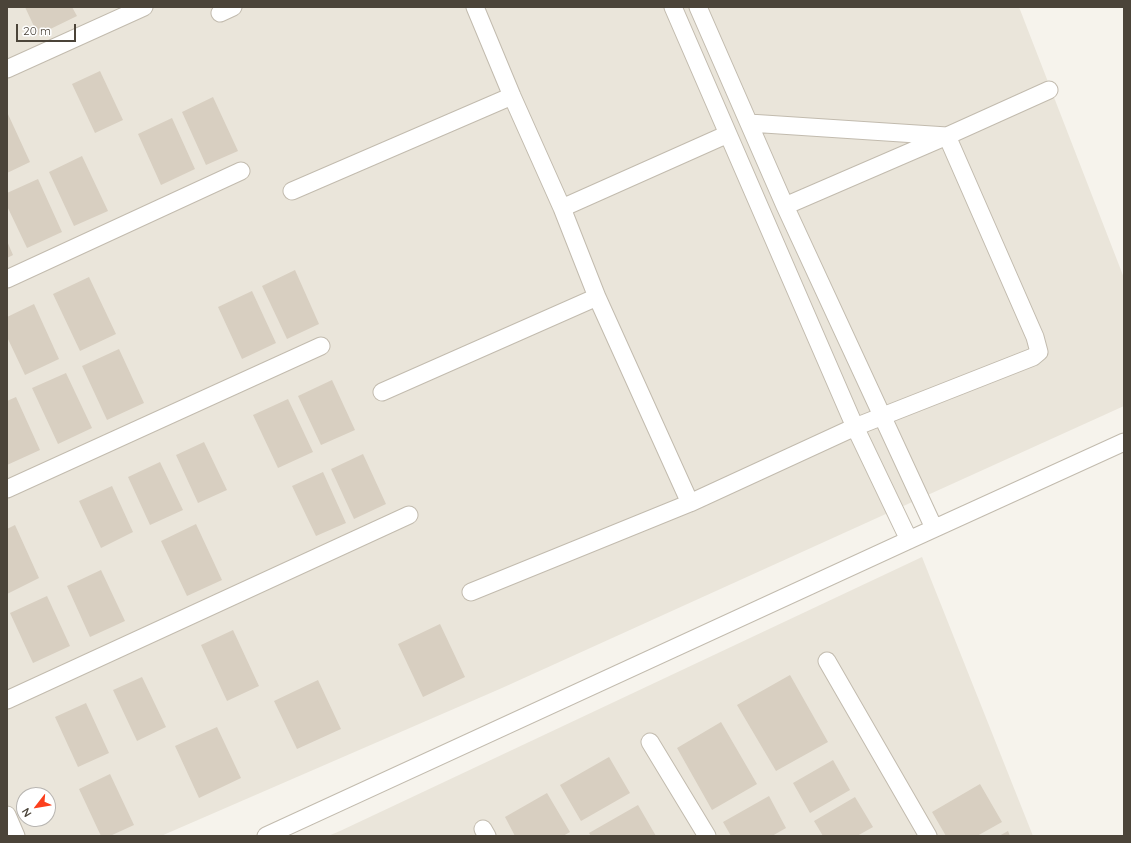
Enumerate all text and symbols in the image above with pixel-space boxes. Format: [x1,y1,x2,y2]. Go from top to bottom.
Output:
scale bar [18,16,78,42]
text: 20 m [23,23,51,38]
north arrow [16,787,56,827]
text: N [18,806,35,820]

